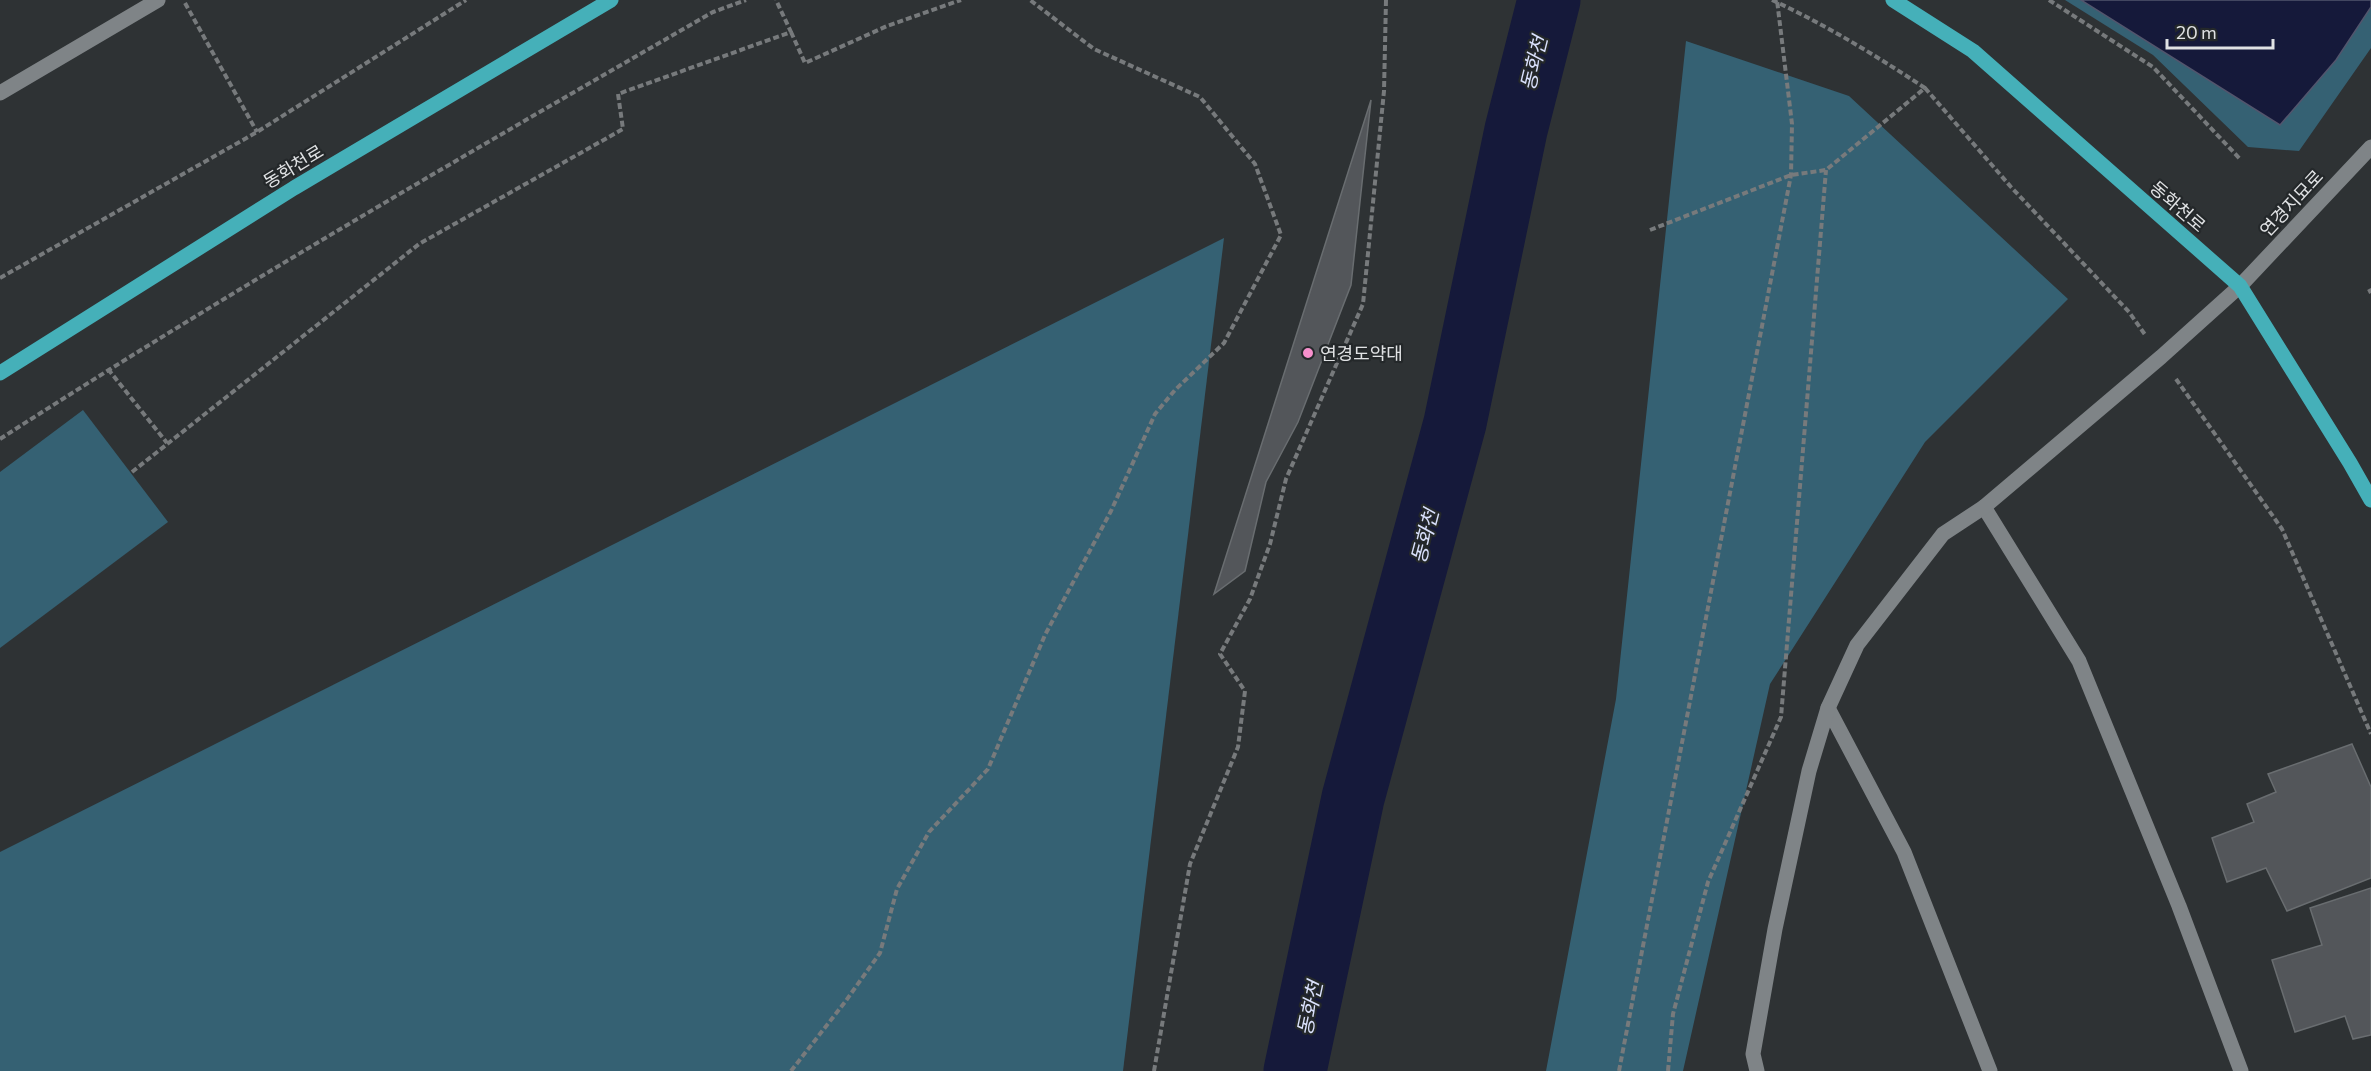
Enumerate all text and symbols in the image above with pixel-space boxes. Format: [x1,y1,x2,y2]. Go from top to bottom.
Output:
scale bar [2167,12,2274,50]
text: 20 m [2176,21,2217,43]
water label: 동화천 [1515,31,1552,93]
street label: 동화천로 [259,140,327,192]
street label: 연경지묘로 [2255,165,2327,241]
street label: 동화천로 [2146,176,2210,236]
place label: 연경도약대 [1320,342,1403,364]
marker: 연경도약대 [1301,346,1315,360]
water label: 동화천 [1405,504,1443,566]
water label: 동화천 [1292,976,1327,1037]

